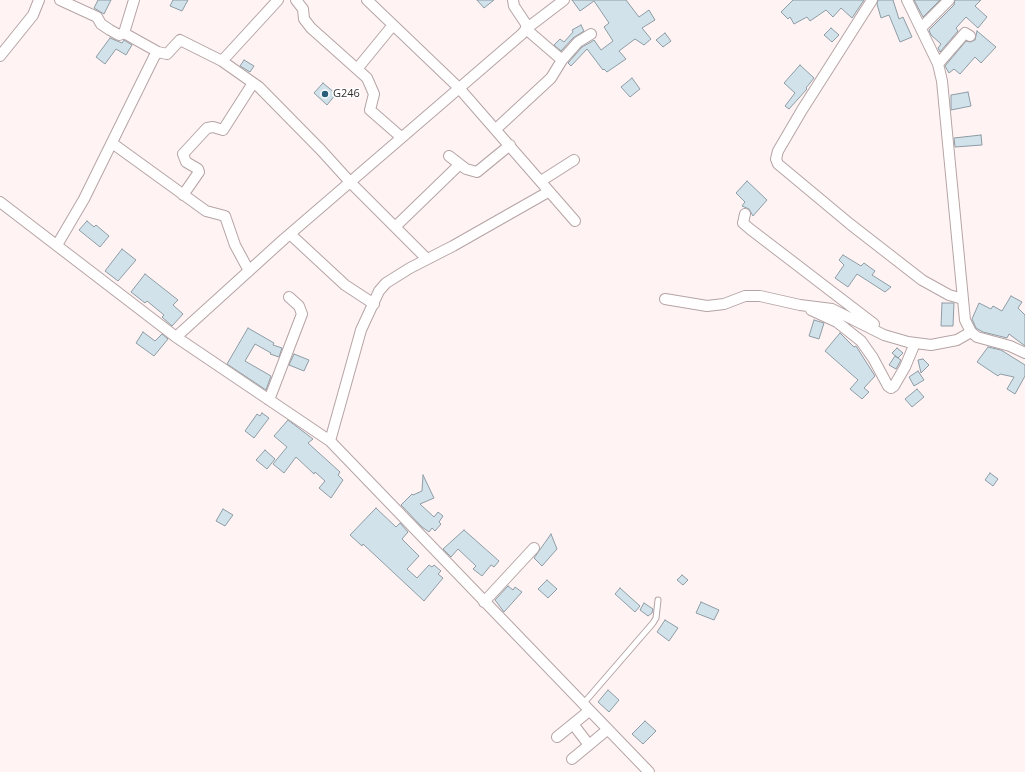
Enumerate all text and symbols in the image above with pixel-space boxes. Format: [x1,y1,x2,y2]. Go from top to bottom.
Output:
place label: G246 [333,87,360,101]
marker: G246 [320,89,330,99]

